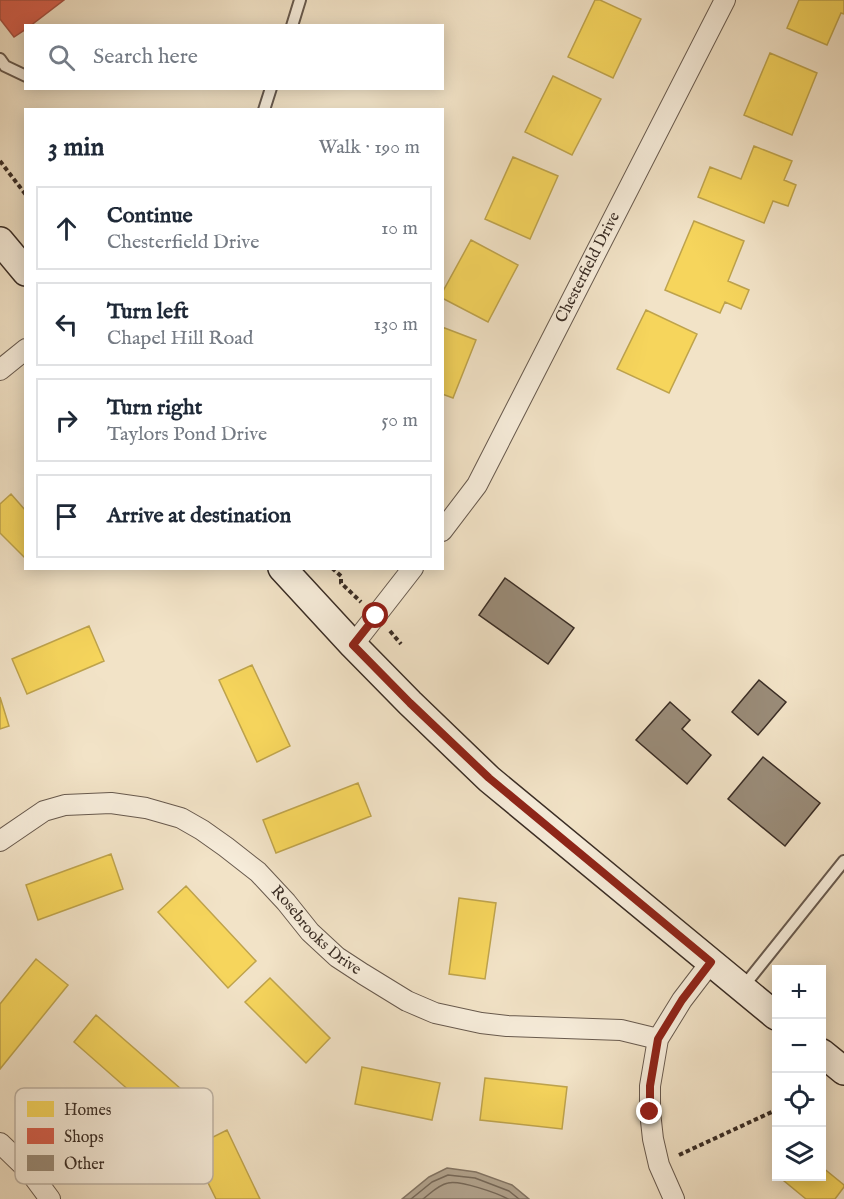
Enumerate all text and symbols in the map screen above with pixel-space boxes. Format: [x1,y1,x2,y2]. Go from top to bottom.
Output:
search box [24,24,444,90]
icon: search [45,41,78,74]
text: Search here [93,43,198,71]
text: 3 min [48,131,104,164]
text: Walk · 190 m [318,135,420,160]
text: Continue [107,202,193,230]
street label: Chesterfield Drive [552,209,625,326]
icon: ahead [50,212,83,245]
text: 10 m [381,216,418,241]
text: Chesterfield Drive [107,230,259,255]
text: Turn left [107,298,189,326]
icon: left [50,308,83,341]
text: 130 m [373,312,418,337]
text: Chapel Hill Road [107,326,254,351]
text: Turn right [107,394,202,422]
icon: right [50,404,83,437]
text: 50 m [381,408,418,433]
text: Taylors Pond Drive [107,422,267,447]
icon: arrive [50,500,83,533]
text: Arrive at destination [107,502,291,530]
route start [362,602,388,628]
street label: Rosebrooks Drive [266,882,365,980]
map controls [772,965,826,1181]
button: + [772,965,826,1019]
button: − [772,1019,826,1073]
button: locate [772,1073,826,1127]
legend [15,1088,213,1184]
route end [636,1098,662,1124]
text: Homes [64,1101,112,1121]
button: layers [772,1127,826,1181]
text: Shops [64,1128,104,1148]
text: Other [64,1155,105,1175]

